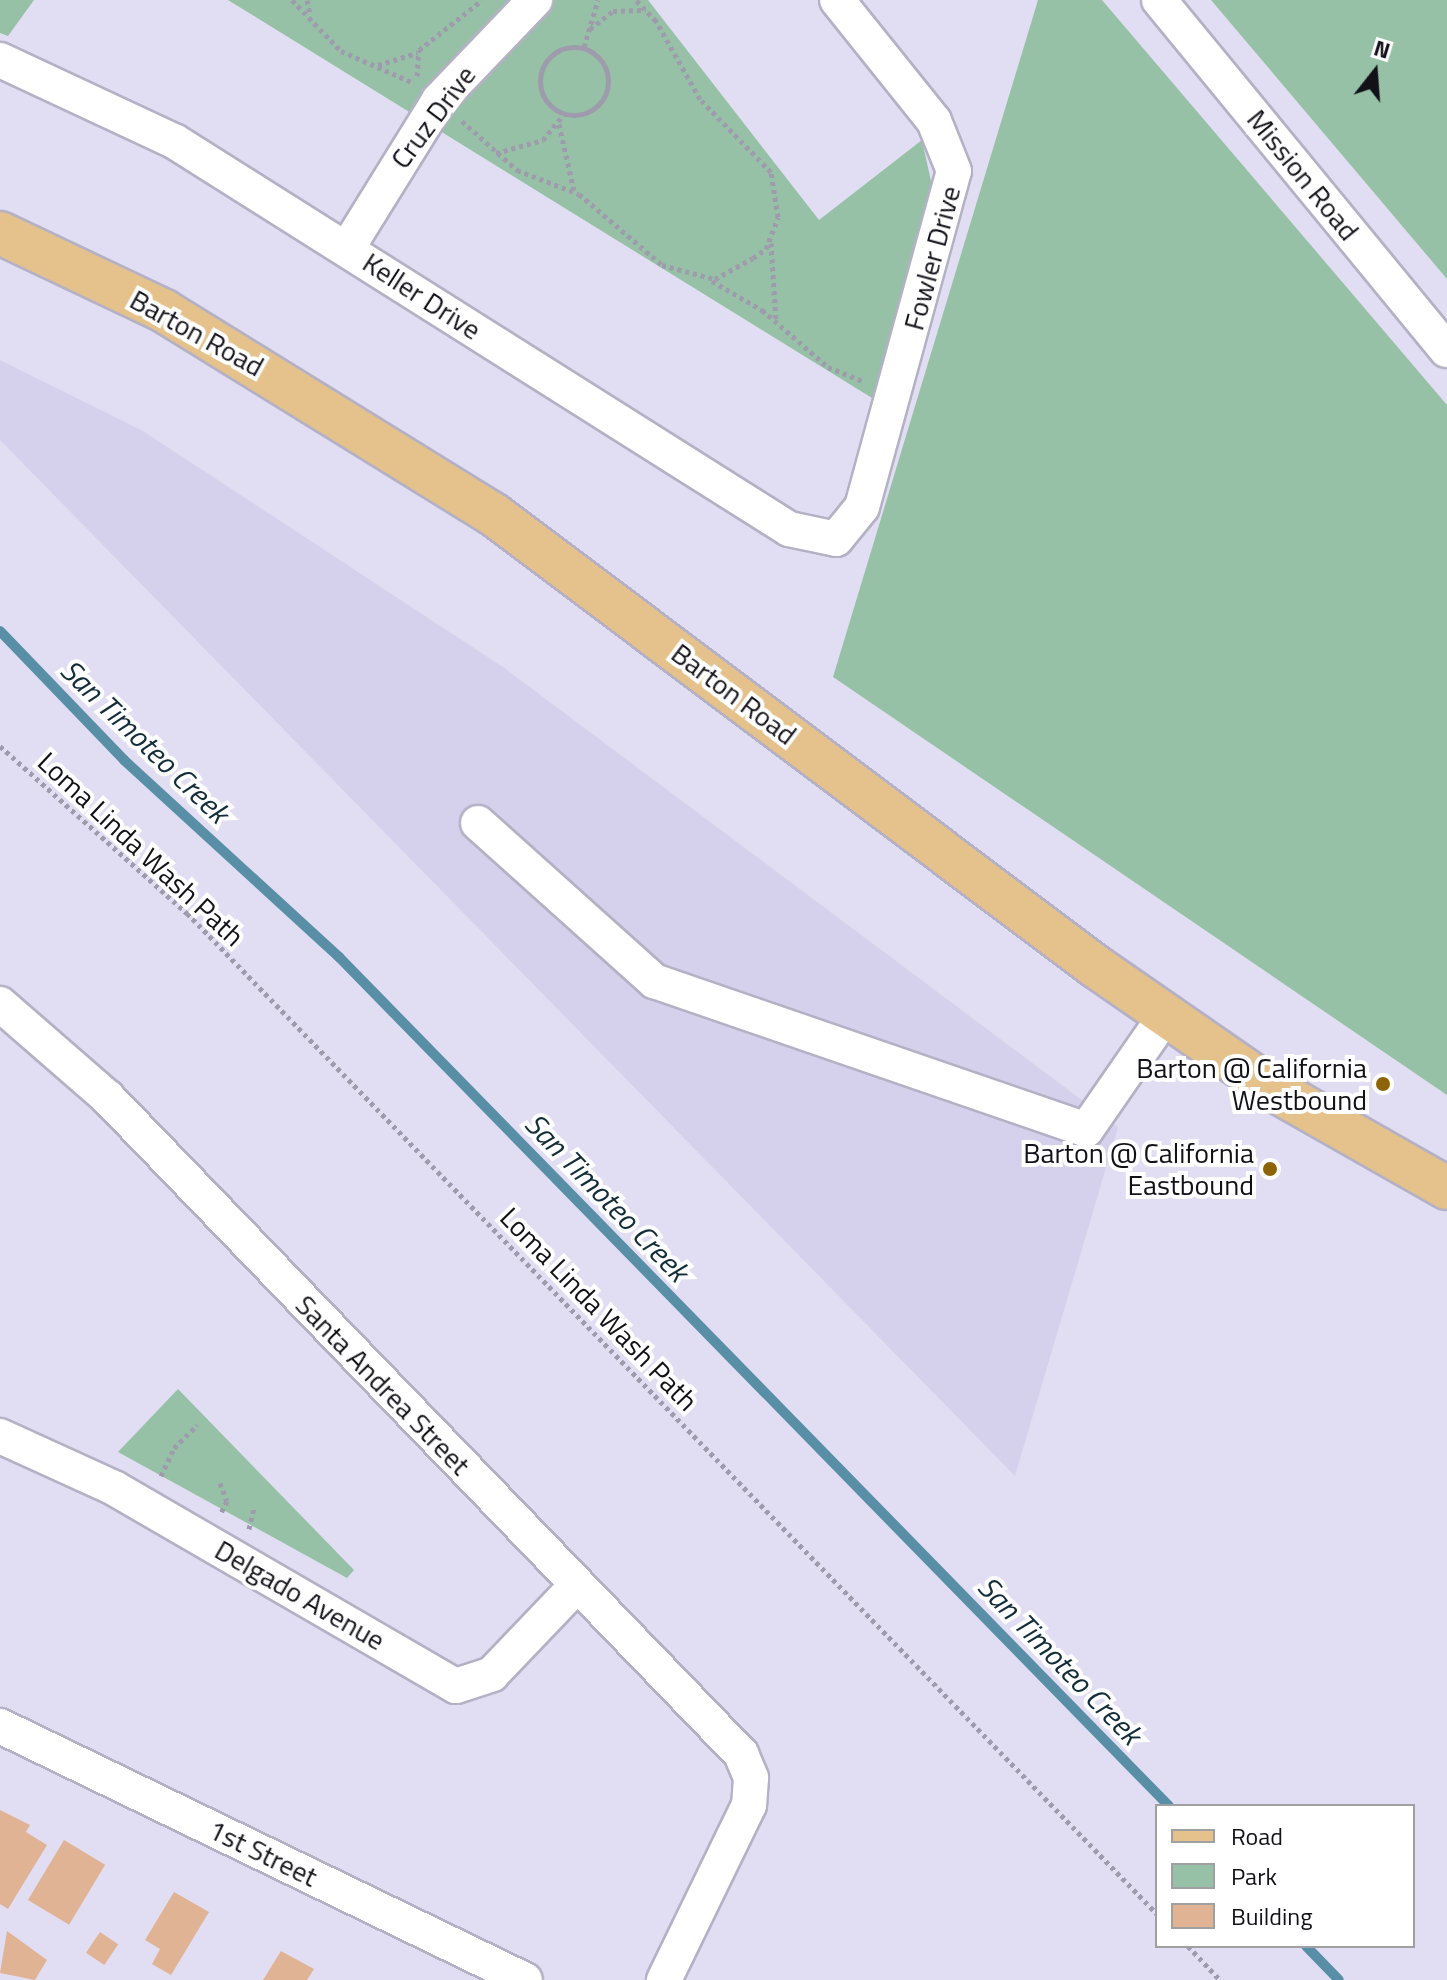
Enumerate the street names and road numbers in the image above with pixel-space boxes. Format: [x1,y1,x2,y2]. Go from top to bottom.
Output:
street label: Cruz Drive [384,59,482,175]
street label: Mission Road [1240,103,1366,247]
street label: Fowler Drive [897,182,967,334]
street label: Keller Drive [357,245,487,347]
street label: Barton Road [124,283,270,383]
street label: Barton Road [665,636,803,752]
street label: Loma Linda Wash Path [31,745,251,953]
street label: Loma Linda Wash Path [493,1200,705,1418]
street label: Santa Andrea Street [289,1288,477,1482]
street label: Delgado Avenue [209,1533,391,1657]
street label: 1st Street [203,1812,323,1894]

